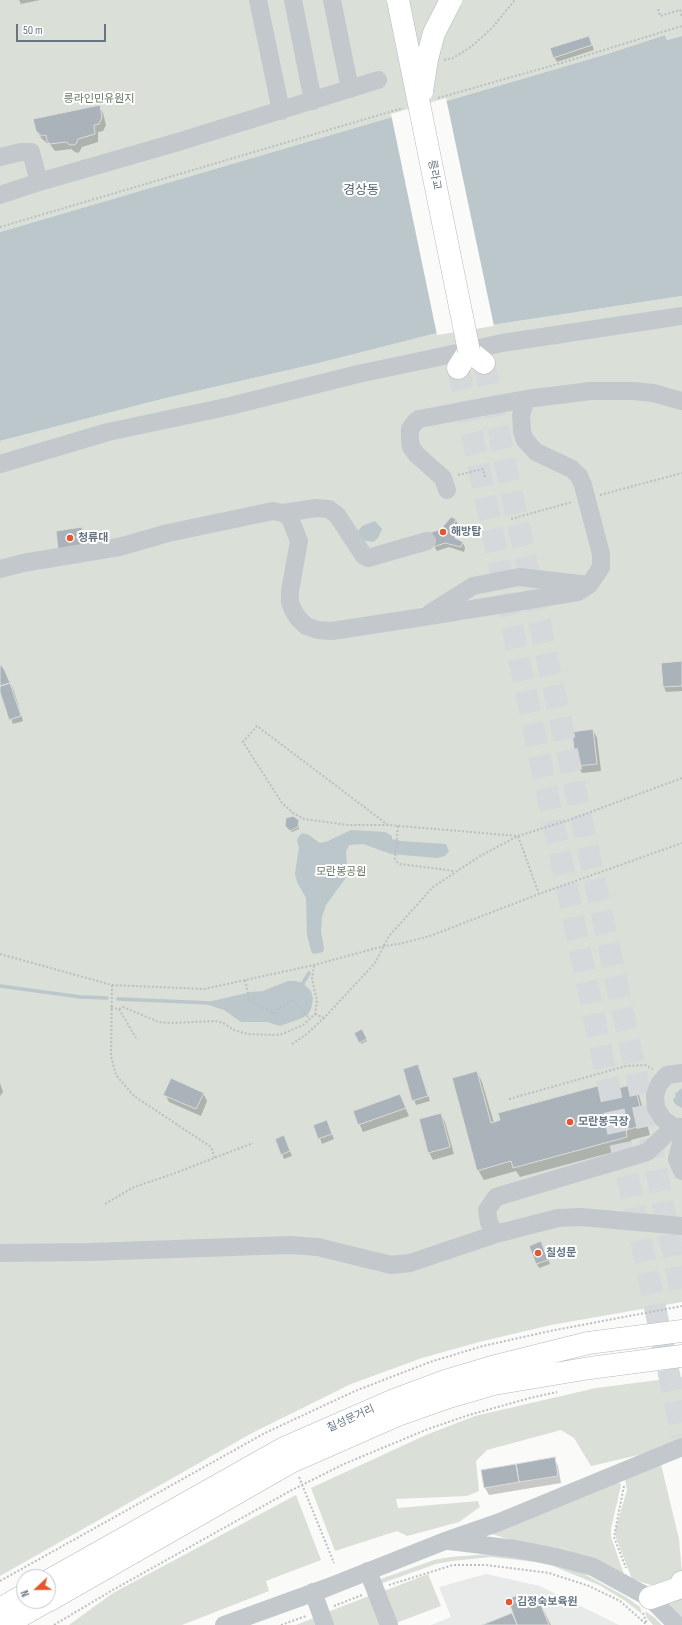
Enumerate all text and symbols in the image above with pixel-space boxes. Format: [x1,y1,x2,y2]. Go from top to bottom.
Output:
scale bar [18,16,108,42]
text: 50 m [23,23,43,38]
park label: 릉라인민유원지 [64,92,134,106]
street label: 릉라교 [425,159,443,191]
district label: 경상동 [343,183,379,199]
place label: 해방탑 [451,525,481,539]
marker: 해방탑 [438,527,448,537]
place label: 청류대 [78,531,108,545]
marker: 청류대 [65,533,75,543]
park label: 모란봉공원 [316,865,366,879]
place label: 모란봉극장 [578,1115,629,1129]
marker: 모란봉극장 [565,1117,575,1127]
place label: 칠성문 [546,1246,576,1260]
marker: 칠성문 [533,1248,543,1258]
street label: 칠성문거리 [325,1403,377,1435]
north arrow [16,1569,56,1609]
text: N [18,1588,32,1598]
place label: 김정숙보육원 [517,1595,578,1609]
marker: 김정숙보육원 [504,1597,514,1607]

